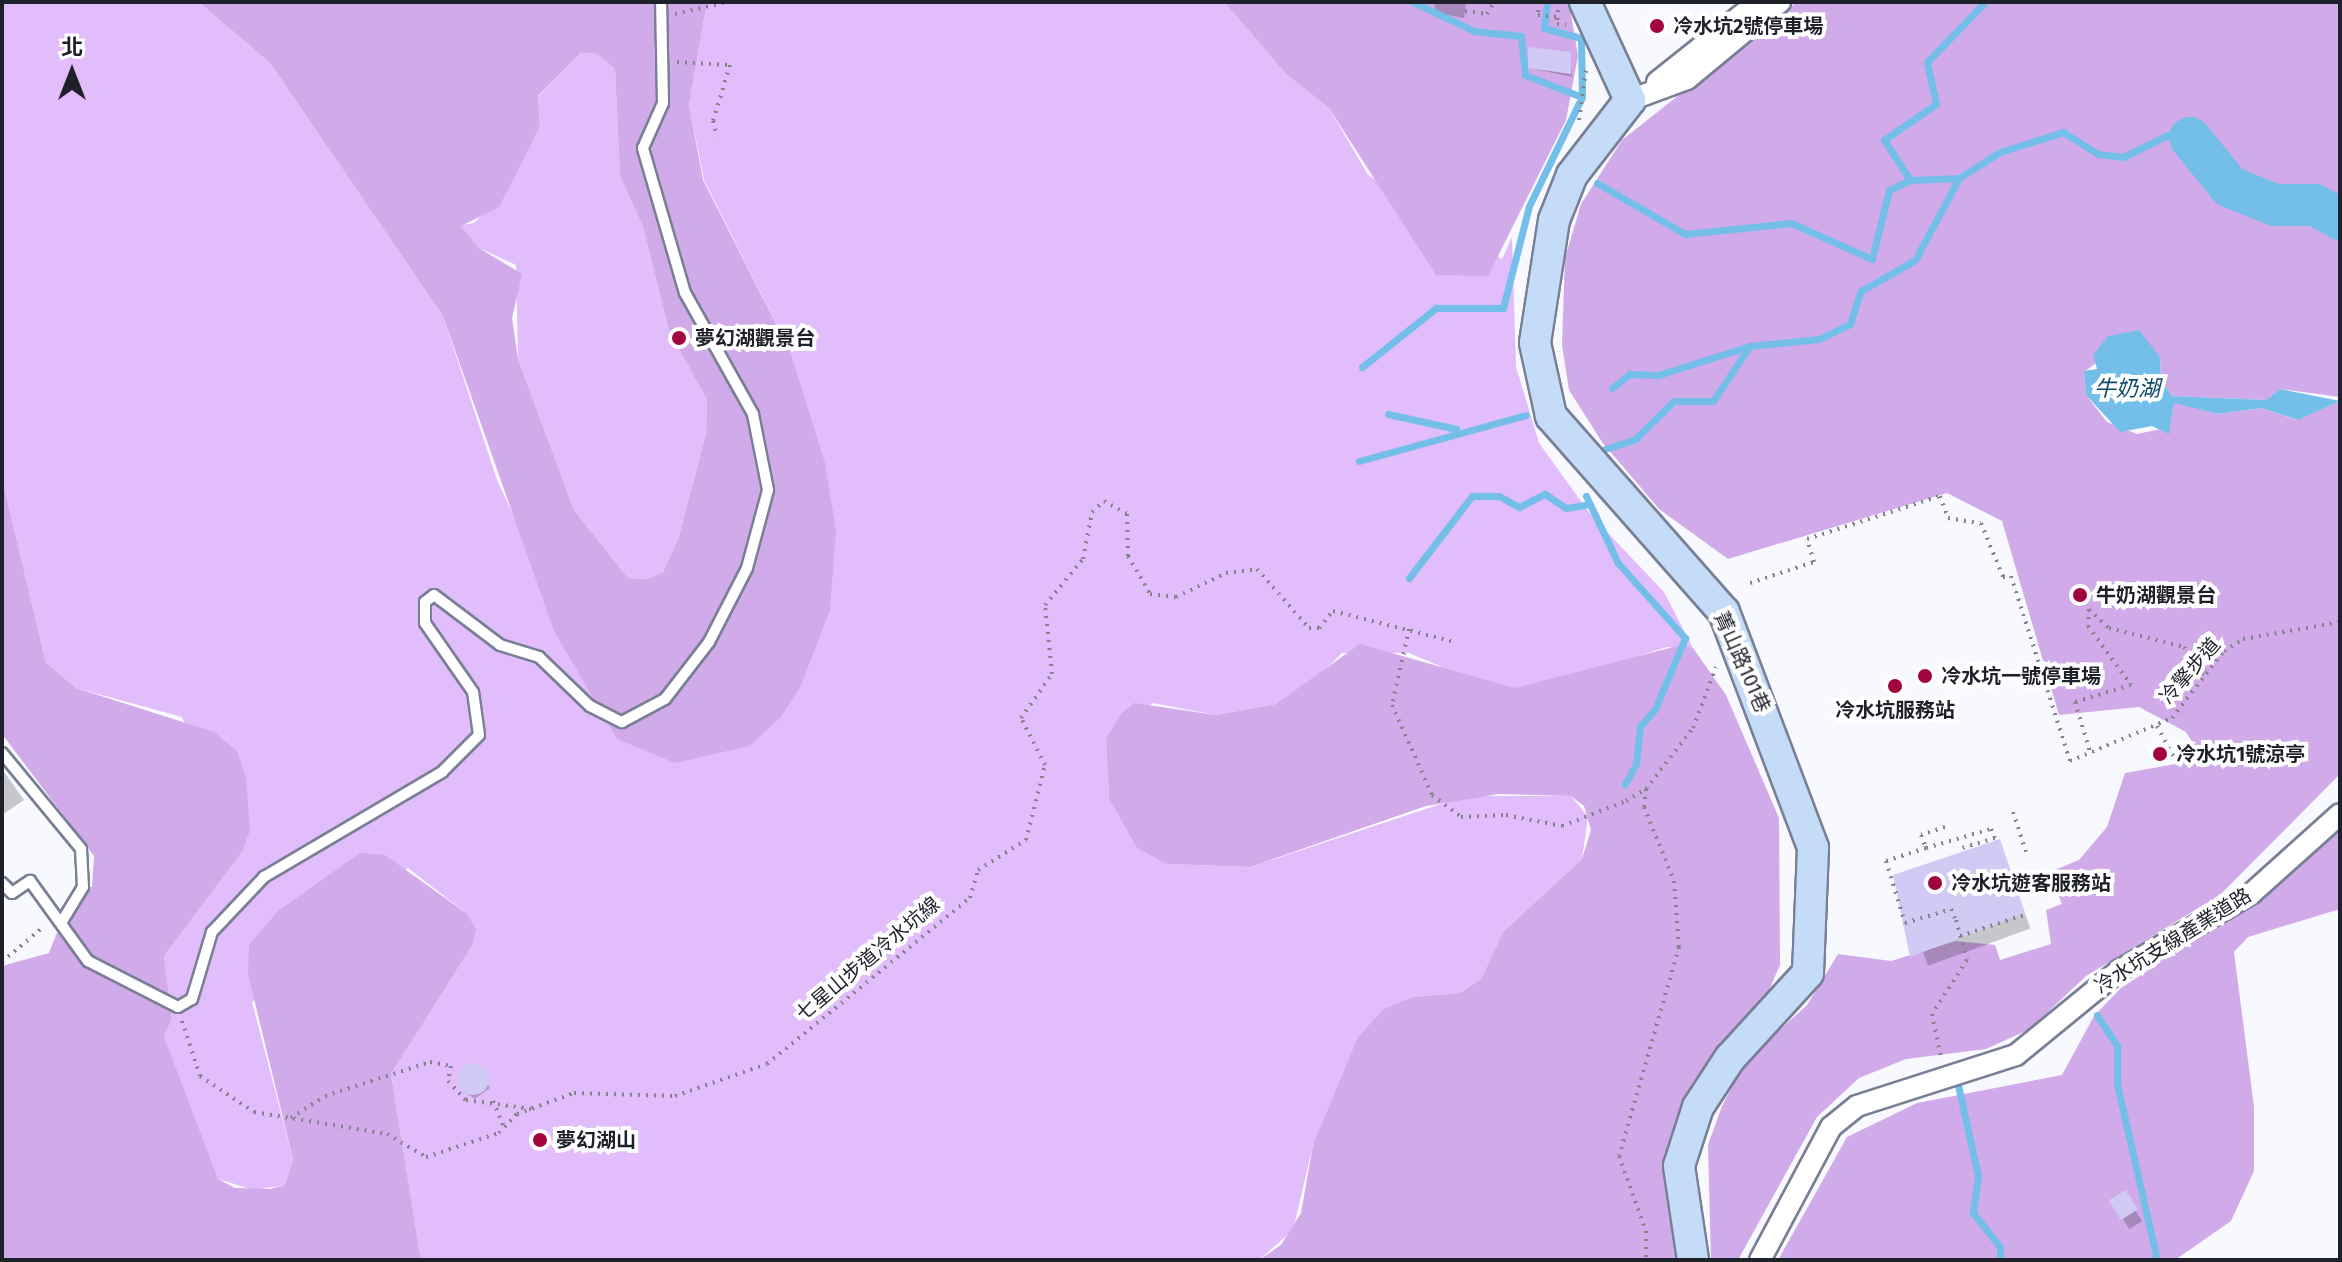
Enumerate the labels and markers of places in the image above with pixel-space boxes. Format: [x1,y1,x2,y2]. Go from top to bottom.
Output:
place label: 冷水坑2號停車場 [1673,14,1823,38]
marker: 冷水坑2號停車場 [1648,17,1666,35]
place label: 夢幻湖觀景台 [695,326,815,350]
marker: 夢幻湖觀景台 [670,329,688,347]
place label: 牛奶湖觀景台 [2096,583,2216,607]
marker: 牛奶湖觀景台 [2071,586,2089,604]
place label: 冷水坑一號停車場 [1941,664,2101,688]
marker: 冷水坑一號停車場 [1916,667,1934,685]
marker: 冷水坑服務站 [1886,677,1904,695]
place label: 冷水坑服務站 [1835,698,1955,722]
place label: 冷水坑1號涼亭 [2176,742,2305,766]
marker: 冷水坑1號涼亭 [2151,745,2169,763]
place label: 冷水坑遊客服務站 [1951,871,2111,895]
marker: 冷水坑遊客服務站 [1926,874,1944,892]
place label: 夢幻湖山 [556,1128,636,1152]
marker: 夢幻湖山 [531,1131,549,1149]

